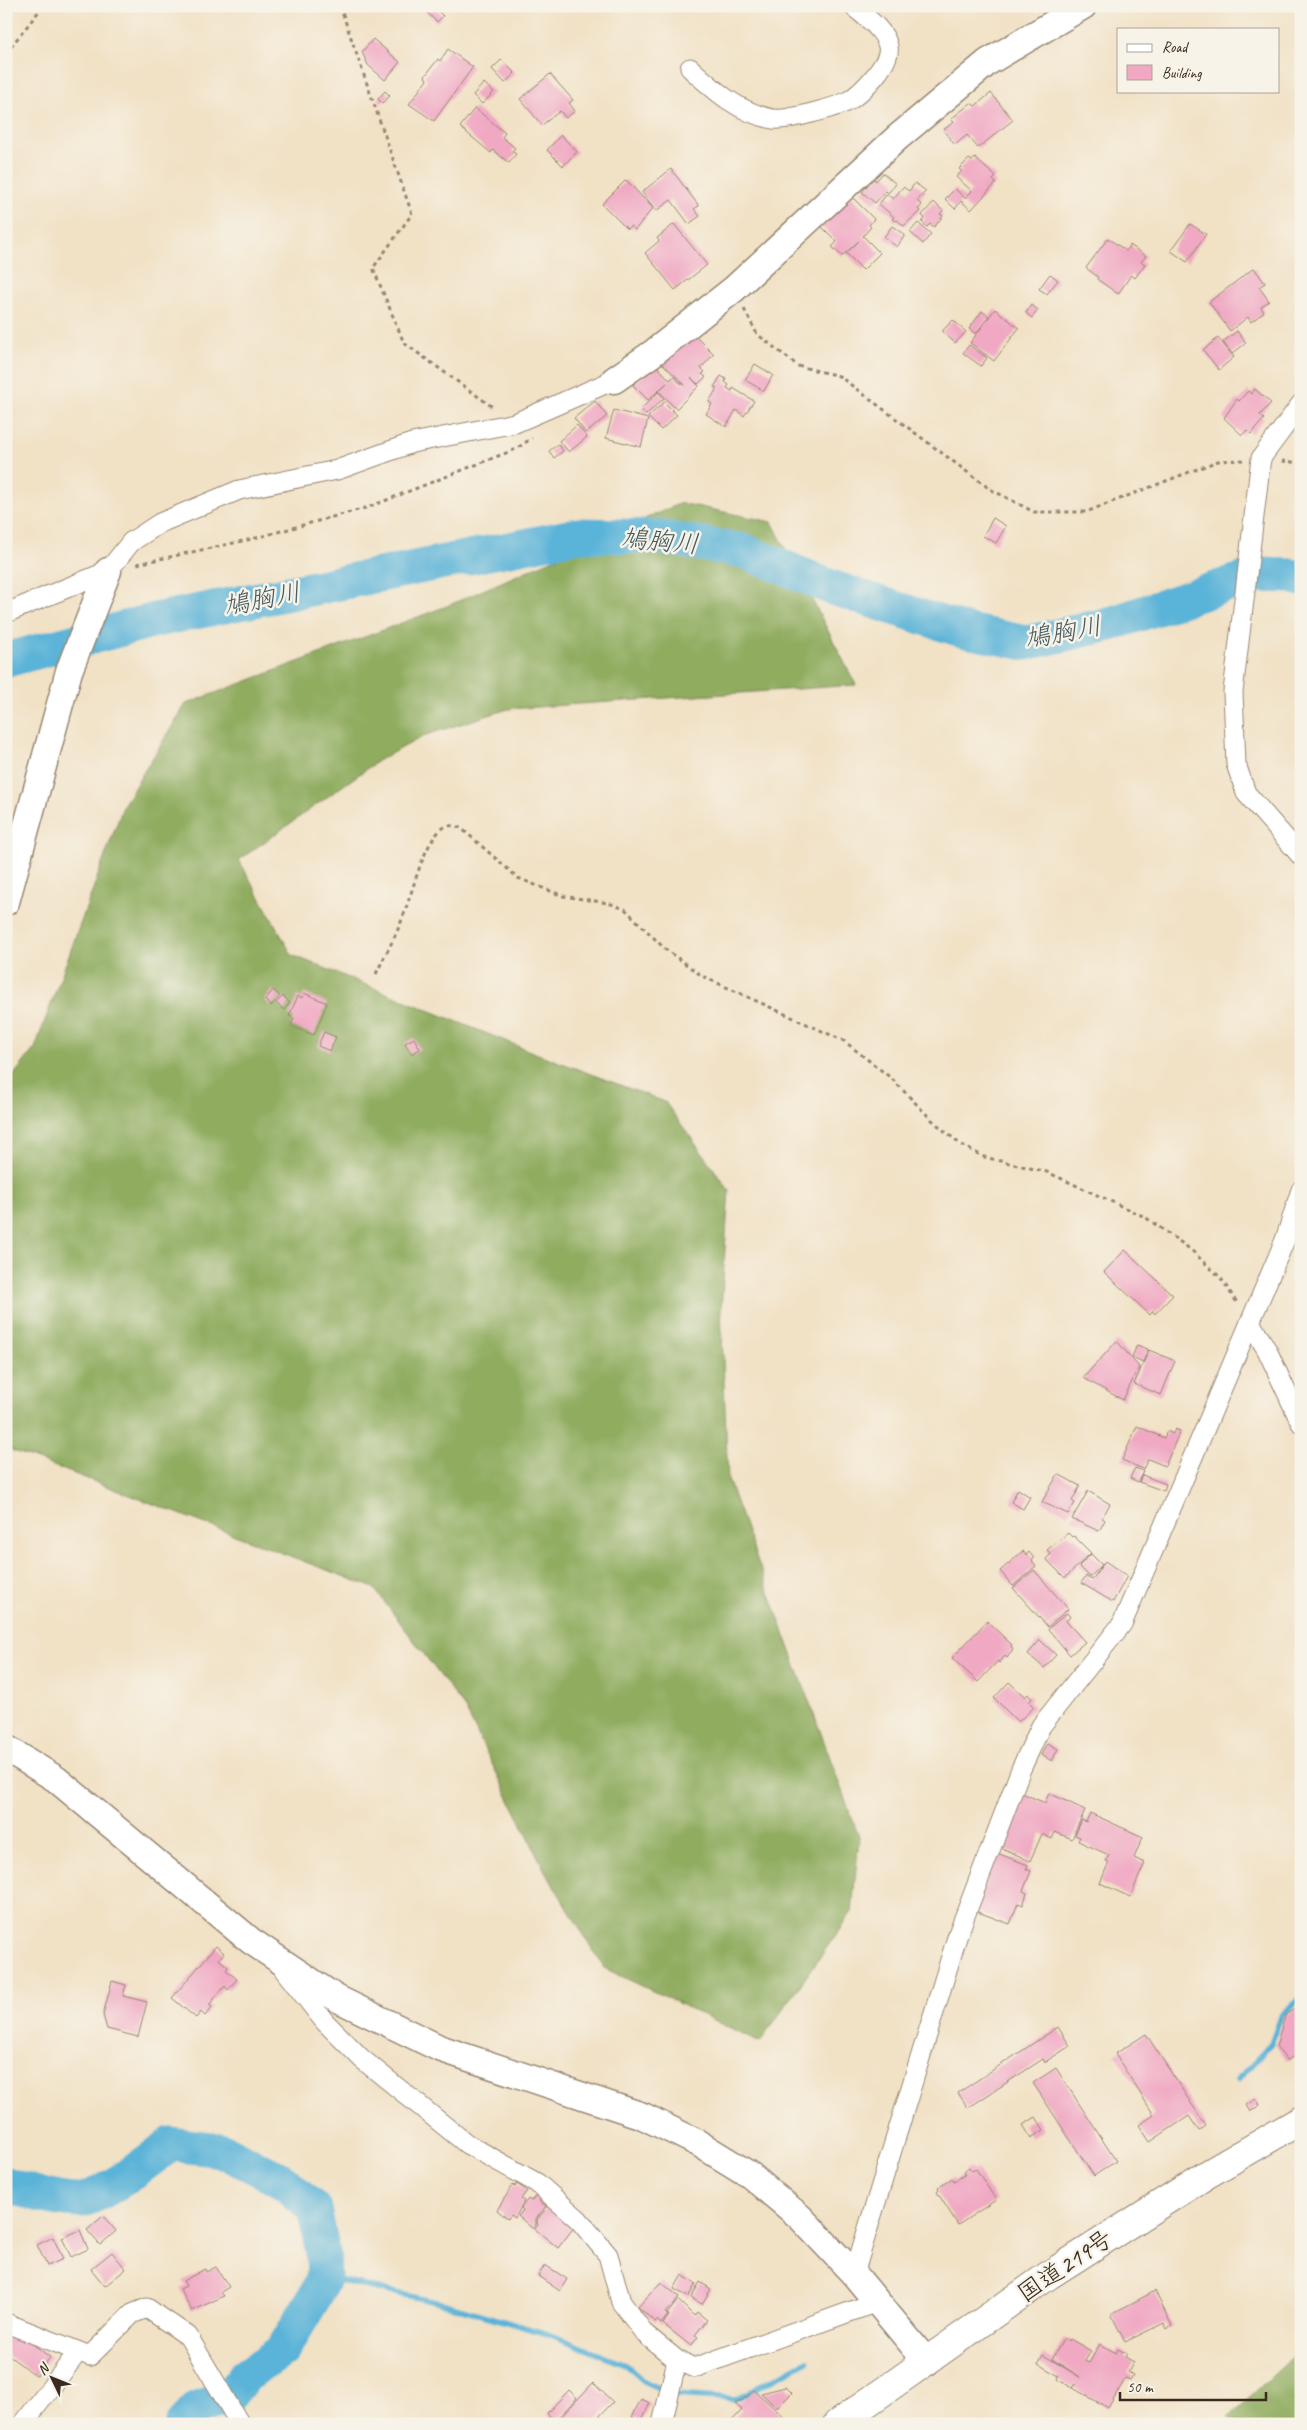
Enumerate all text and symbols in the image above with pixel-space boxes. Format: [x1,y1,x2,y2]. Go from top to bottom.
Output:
legend [1117,28,1280,92]
text: Road [1162,38,1189,57]
text: Building [1162,64,1202,83]
water label: 鳩胸川 [620,521,700,561]
water label: 鳩胸川 [221,575,303,623]
water label: 鳩胸川 [1022,609,1104,655]
street label: 国道219号 [1011,2222,1119,2310]
north arrow [28,2352,78,2402]
text: N [34,2359,54,2378]
scale bar [1120,2370,1266,2402]
text: 50 m [1127,2378,1154,2397]

